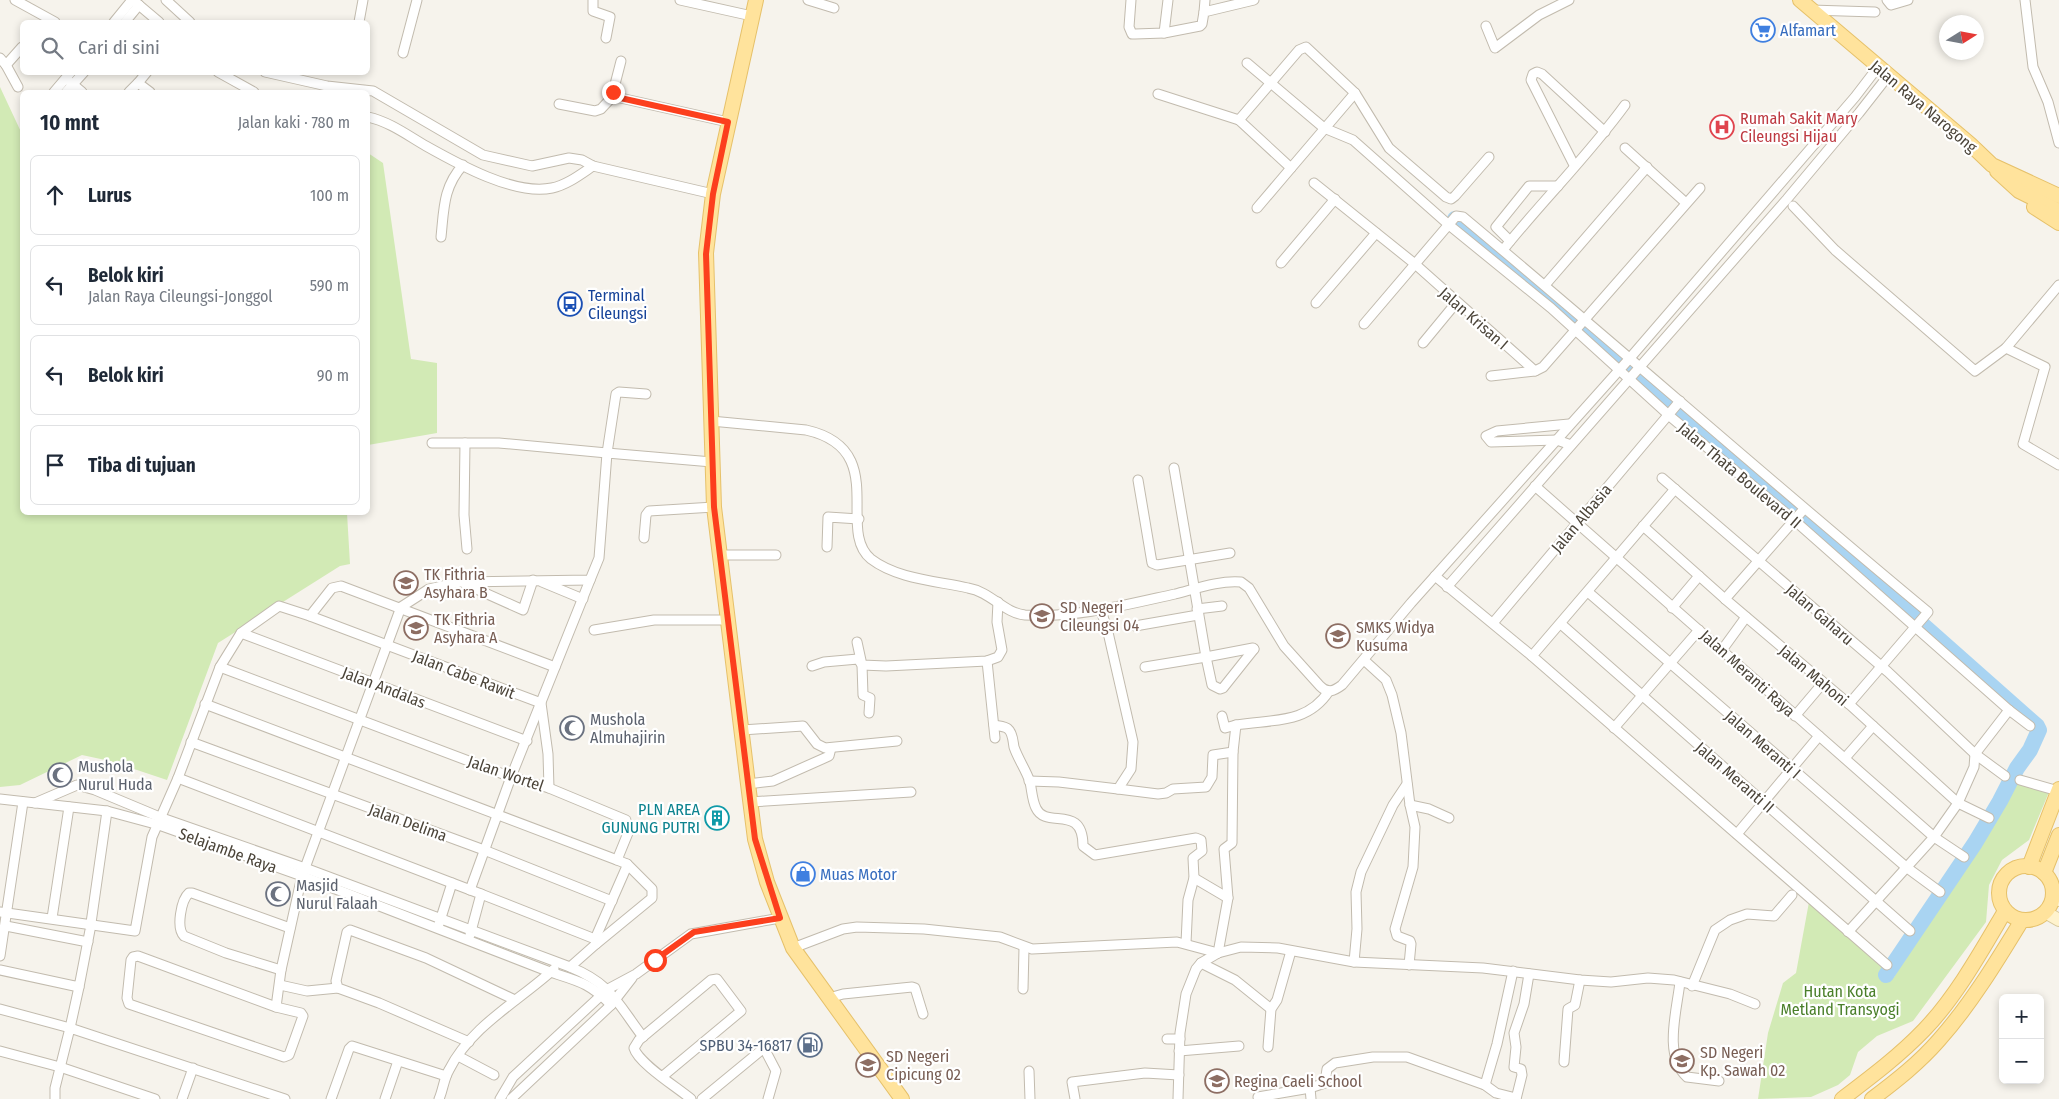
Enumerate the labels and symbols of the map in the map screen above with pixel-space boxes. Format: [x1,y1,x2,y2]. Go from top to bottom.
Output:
north arrow [1939,15,1984,60]
supermarket icon: Alfamart [1750,17,1776,43]
place label: Alfamart [1780,21,1837,40]
street label: Jalan Raya Narogong [1866,56,1981,157]
route end [602,81,625,104]
place label: Rumah Sakit Mary Cileungsi Hijau [1740,109,1858,146]
hospital icon: Rumah Sakit Mary Cileungsi Hijau [1709,114,1735,140]
street label: Jalan Krisan I [1435,283,1512,354]
place label: Terminal Cileungsi [588,286,647,323]
bus stop icon: Terminal Cileungsi [557,291,583,317]
street label: Jalan Thata Boulevard II [1674,418,1805,532]
street label: Jalan Albasia [1547,480,1616,556]
place label: TK Fithria Asyhara B [424,565,488,602]
school or university icon: TK Fithria Asyhara B [393,570,419,596]
street label: Jalan Gaharu [1782,580,1857,649]
place label: SD Negeri Cileungsi 04 [1060,598,1139,635]
school or university icon: SD Negeri Cileungsi 04 [1029,603,1055,629]
place label: TK Fithria Asyhara A [434,610,498,647]
school or university icon: TK Fithria Asyhara A [403,615,429,641]
place label: SMKS Widya Kusuma [1356,618,1435,655]
school or university icon: SMKS Widya Kusuma [1325,623,1351,649]
street label: Jalan Meranti Raya [1696,626,1799,721]
street label: Jalan Mahoni [1775,641,1852,710]
street label: Jalan Cabe Rawit [410,646,518,703]
street label: Jalan Andalas [339,663,428,712]
street label: Jalan Meranti I [1721,706,1804,782]
place label: Mushola Almuhajirin [590,710,666,747]
mosque icon: Mushola Almuhajirin [559,715,585,741]
street label: Jalan Meranti II [1691,738,1778,817]
street label: Jalan Wortel [465,752,546,795]
place label: Mushola Nurul Huda [78,757,153,794]
mosque icon: Mushola Nurul Huda [47,762,73,788]
street label: Jalan Delima [366,800,450,845]
place label: PLN AREA GUNUNG PUTRI [602,800,701,837]
building icon: PLN AREA GUNUNG PUTRI [704,805,730,831]
street label: Selajambe Raya [176,824,280,877]
shop icon: Muas Motor [790,861,816,887]
place label: Muas Motor [820,865,897,884]
place label: Masjid Nurul Falaah [296,876,378,913]
mosque icon: Masjid Nurul Falaah [265,881,291,907]
route start [644,949,667,972]
park label: Hutan Kota Metland Transyogi [1780,982,1900,1019]
fuel station icon: SPBU 34-16817 [797,1032,823,1058]
place label: SPBU 34-16817 [700,1036,793,1055]
place label: SD Negeri Kp. Sawah 02 [1700,1043,1785,1080]
place label: SD Negeri Cipicung 02 [886,1047,961,1084]
school or university icon: SD Negeri Kp. Sawah 02 [1669,1048,1695,1074]
school or university icon: SD Negeri Cipicung 02 [855,1052,881,1078]
school or university icon: Regina Caeli School [1204,1068,1230,1094]
place label: Regina Caeli School [1234,1072,1362,1091]

